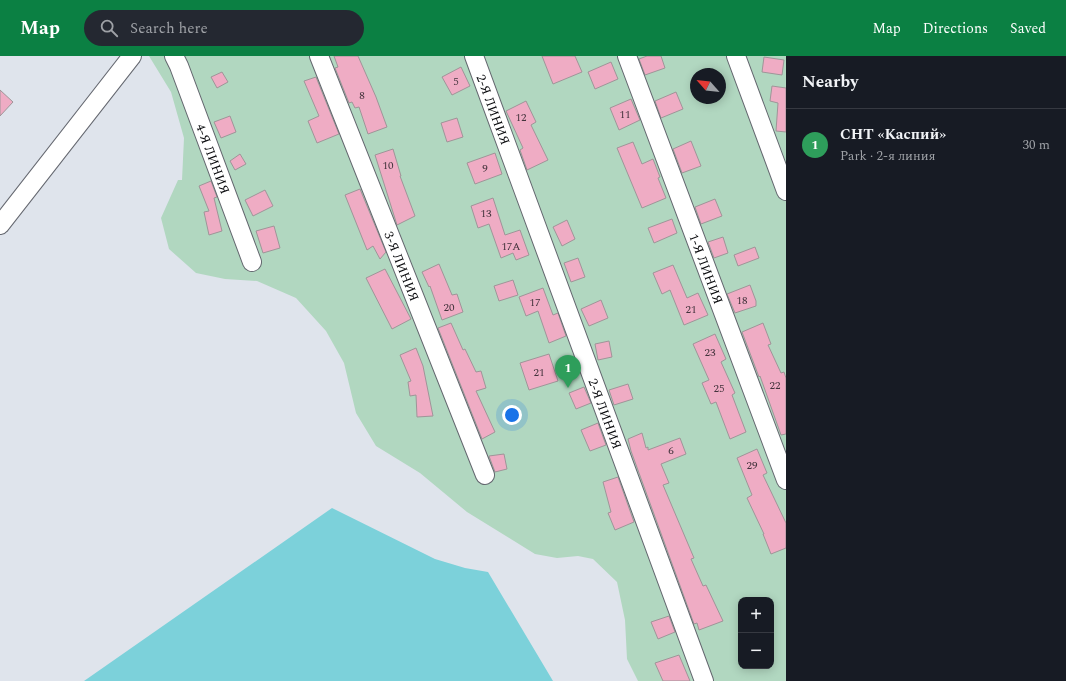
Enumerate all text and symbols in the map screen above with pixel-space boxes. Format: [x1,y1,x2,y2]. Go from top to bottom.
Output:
search box [84,10,364,46]
text: Map [20,14,60,43]
icon: search [98,17,120,39]
text: Search here [130,17,208,40]
text: Map [873,18,901,39]
text: Directions [923,18,988,39]
text: Saved [1010,18,1046,39]
north arrow [690,68,726,104]
text: Nearby [802,69,858,95]
street label: 2-Я ЛИНИЯ [471,72,515,148]
house number: 5 [453,73,459,90]
house number: 8 [359,87,365,104]
house number: 11 [620,106,631,123]
house number: 12 [516,109,527,126]
street label: 4-Я ЛИНИЯ [190,121,235,197]
text: СНТ «Каспий» [840,123,946,146]
text: 1 [811,135,819,155]
text: 30 m [1023,135,1050,155]
text: Park · 2-я линия [840,146,935,166]
house number: 10 [383,157,394,174]
house number: 9 [482,160,488,177]
house number: 13 [481,205,492,222]
street label: 3-Я ЛИНИЯ [378,228,424,305]
street label: 1-Я ЛИНИЯ [683,231,728,307]
house number: 17А [501,238,521,255]
house number: 18 [737,292,748,309]
house number: 17 [530,294,541,311]
house number: 20 [444,299,455,316]
house number: 21 [686,301,697,318]
house number: 23 [705,344,716,361]
pin: 1 [555,355,581,388]
house number: 21 [534,364,545,381]
street label: 2-Я ЛИНИЯ [583,376,627,452]
house number: 22 [770,377,781,394]
house number: 25 [714,380,725,397]
your location [502,405,522,425]
house number: 6 [668,442,674,459]
house number: 29 [747,457,758,474]
map controls [738,597,774,669]
button: + [738,597,774,633]
button: − [738,633,774,669]

